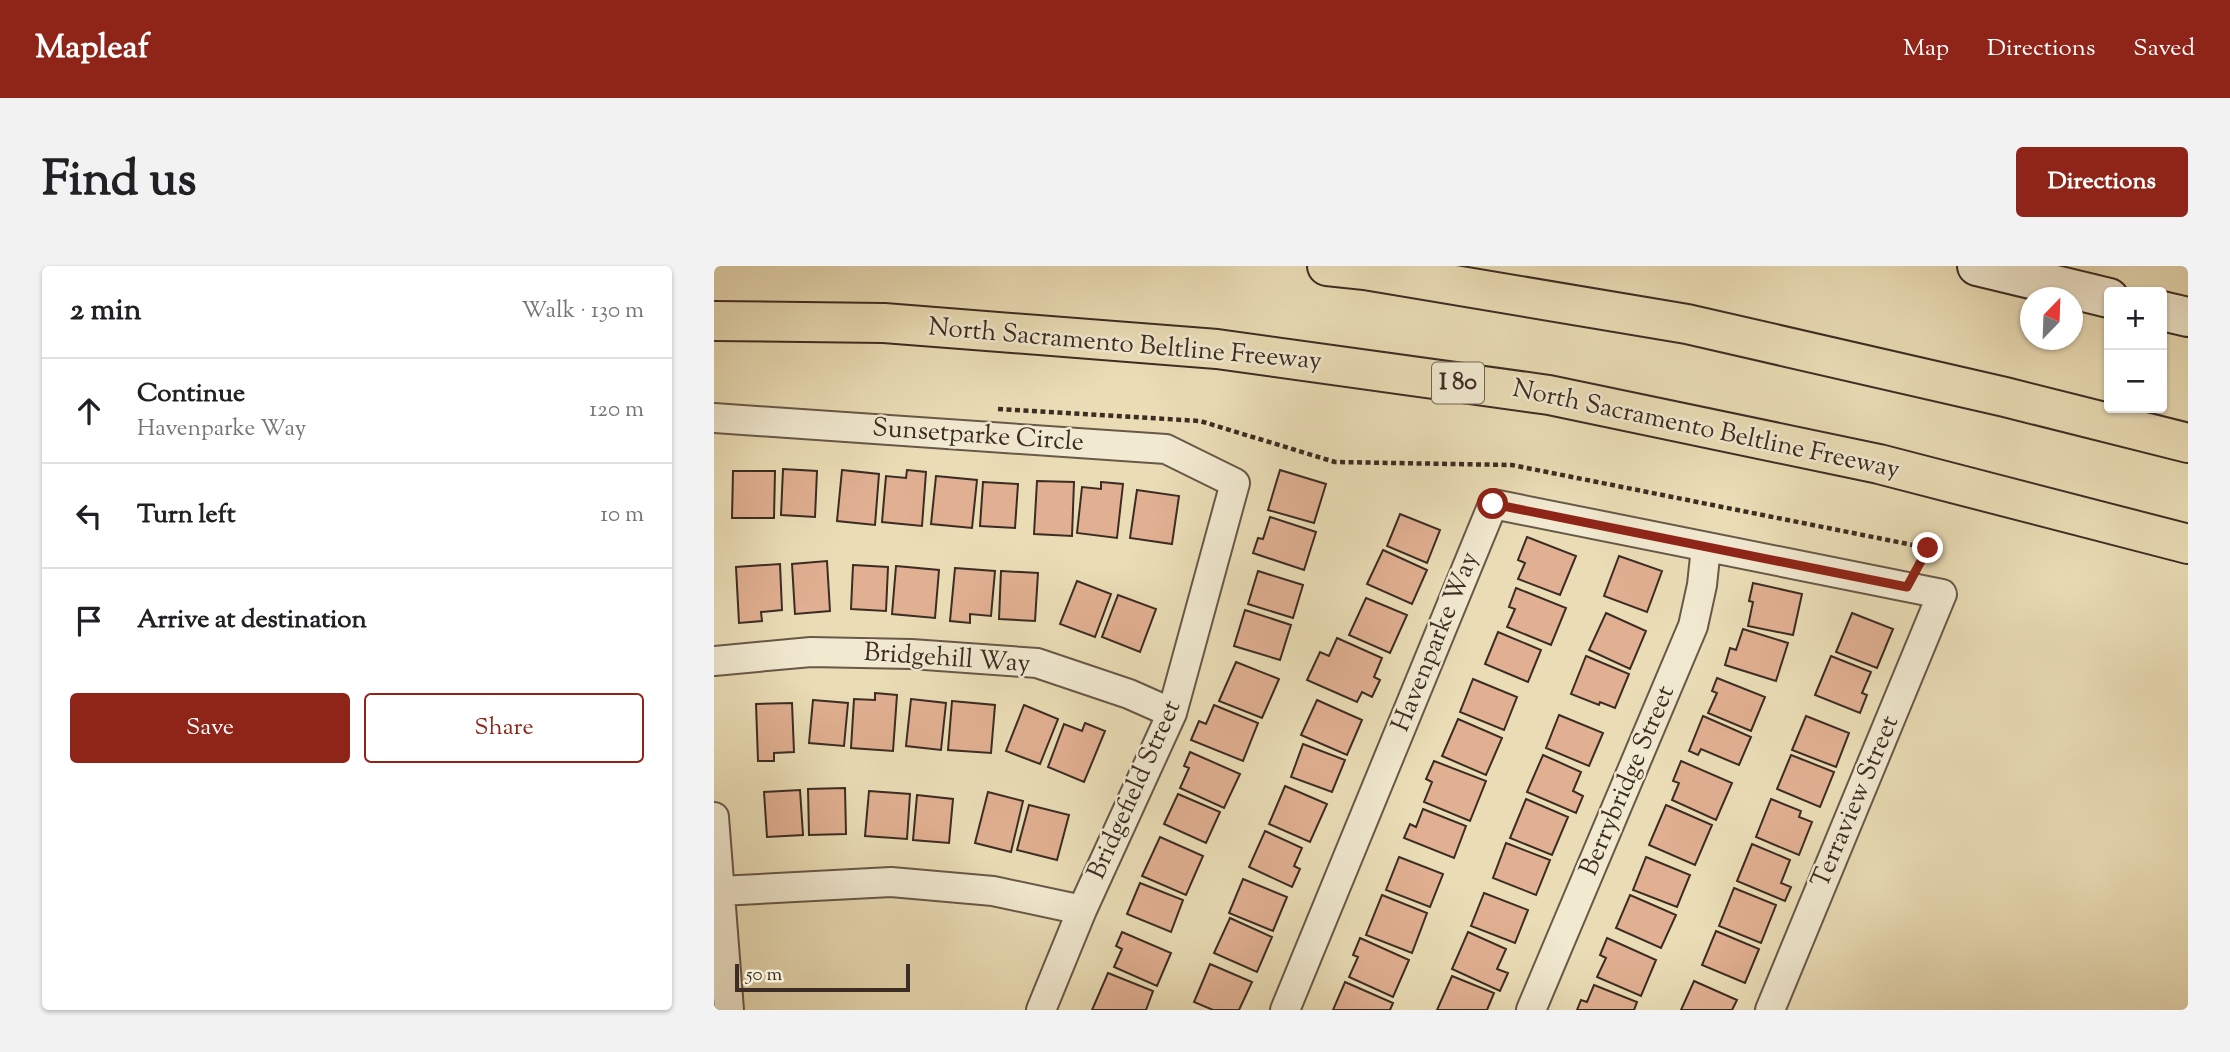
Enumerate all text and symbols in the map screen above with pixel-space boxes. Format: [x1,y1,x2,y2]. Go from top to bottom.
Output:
text: Mapleaf [35,25,149,73]
text: Map [1903,32,1949,66]
text: Directions [1987,32,2095,66]
text: Saved [2133,32,2195,66]
text: Find us [42,147,196,217]
button: Directions [2016,147,2188,217]
north arrow [2020,287,2083,350]
map controls [2104,287,2167,413]
button: + [2104,287,2167,350]
text: 2 min [70,290,142,333]
text: Walk · 130 m [521,295,644,328]
street label: North Sacramento Beltline Freeway [927,309,1323,381]
button: − [2104,350,2167,413]
road number: I 80 [1432,362,1484,404]
street label: North Sacramento Beltline Freeway [1509,371,1903,489]
text: Continue [137,376,245,413]
icon: ahead [70,392,108,430]
text: 120 m [589,394,644,427]
street label: Sunsetparke Circle [871,410,1085,462]
text: Havenparke Way [137,413,306,446]
route start [1477,488,1508,519]
icon: left [70,497,108,535]
text: Turn left [137,497,236,534]
text: 10 m [600,499,644,532]
route end [1912,532,1943,563]
street label: Havenparke Way [1383,546,1489,738]
icon: arrive [70,602,108,640]
text: Arrive at destination [137,602,367,639]
street label: Bridgehill Way [862,635,1032,683]
street label: Berrybridge Street [1571,680,1685,882]
button: Save [70,693,350,763]
button: Share [364,693,644,763]
street label: Bridgefield Street [1079,694,1191,886]
street label: Terraview Street [1803,710,1909,894]
scale bar [735,961,910,993]
text: 50 m [746,962,782,989]

